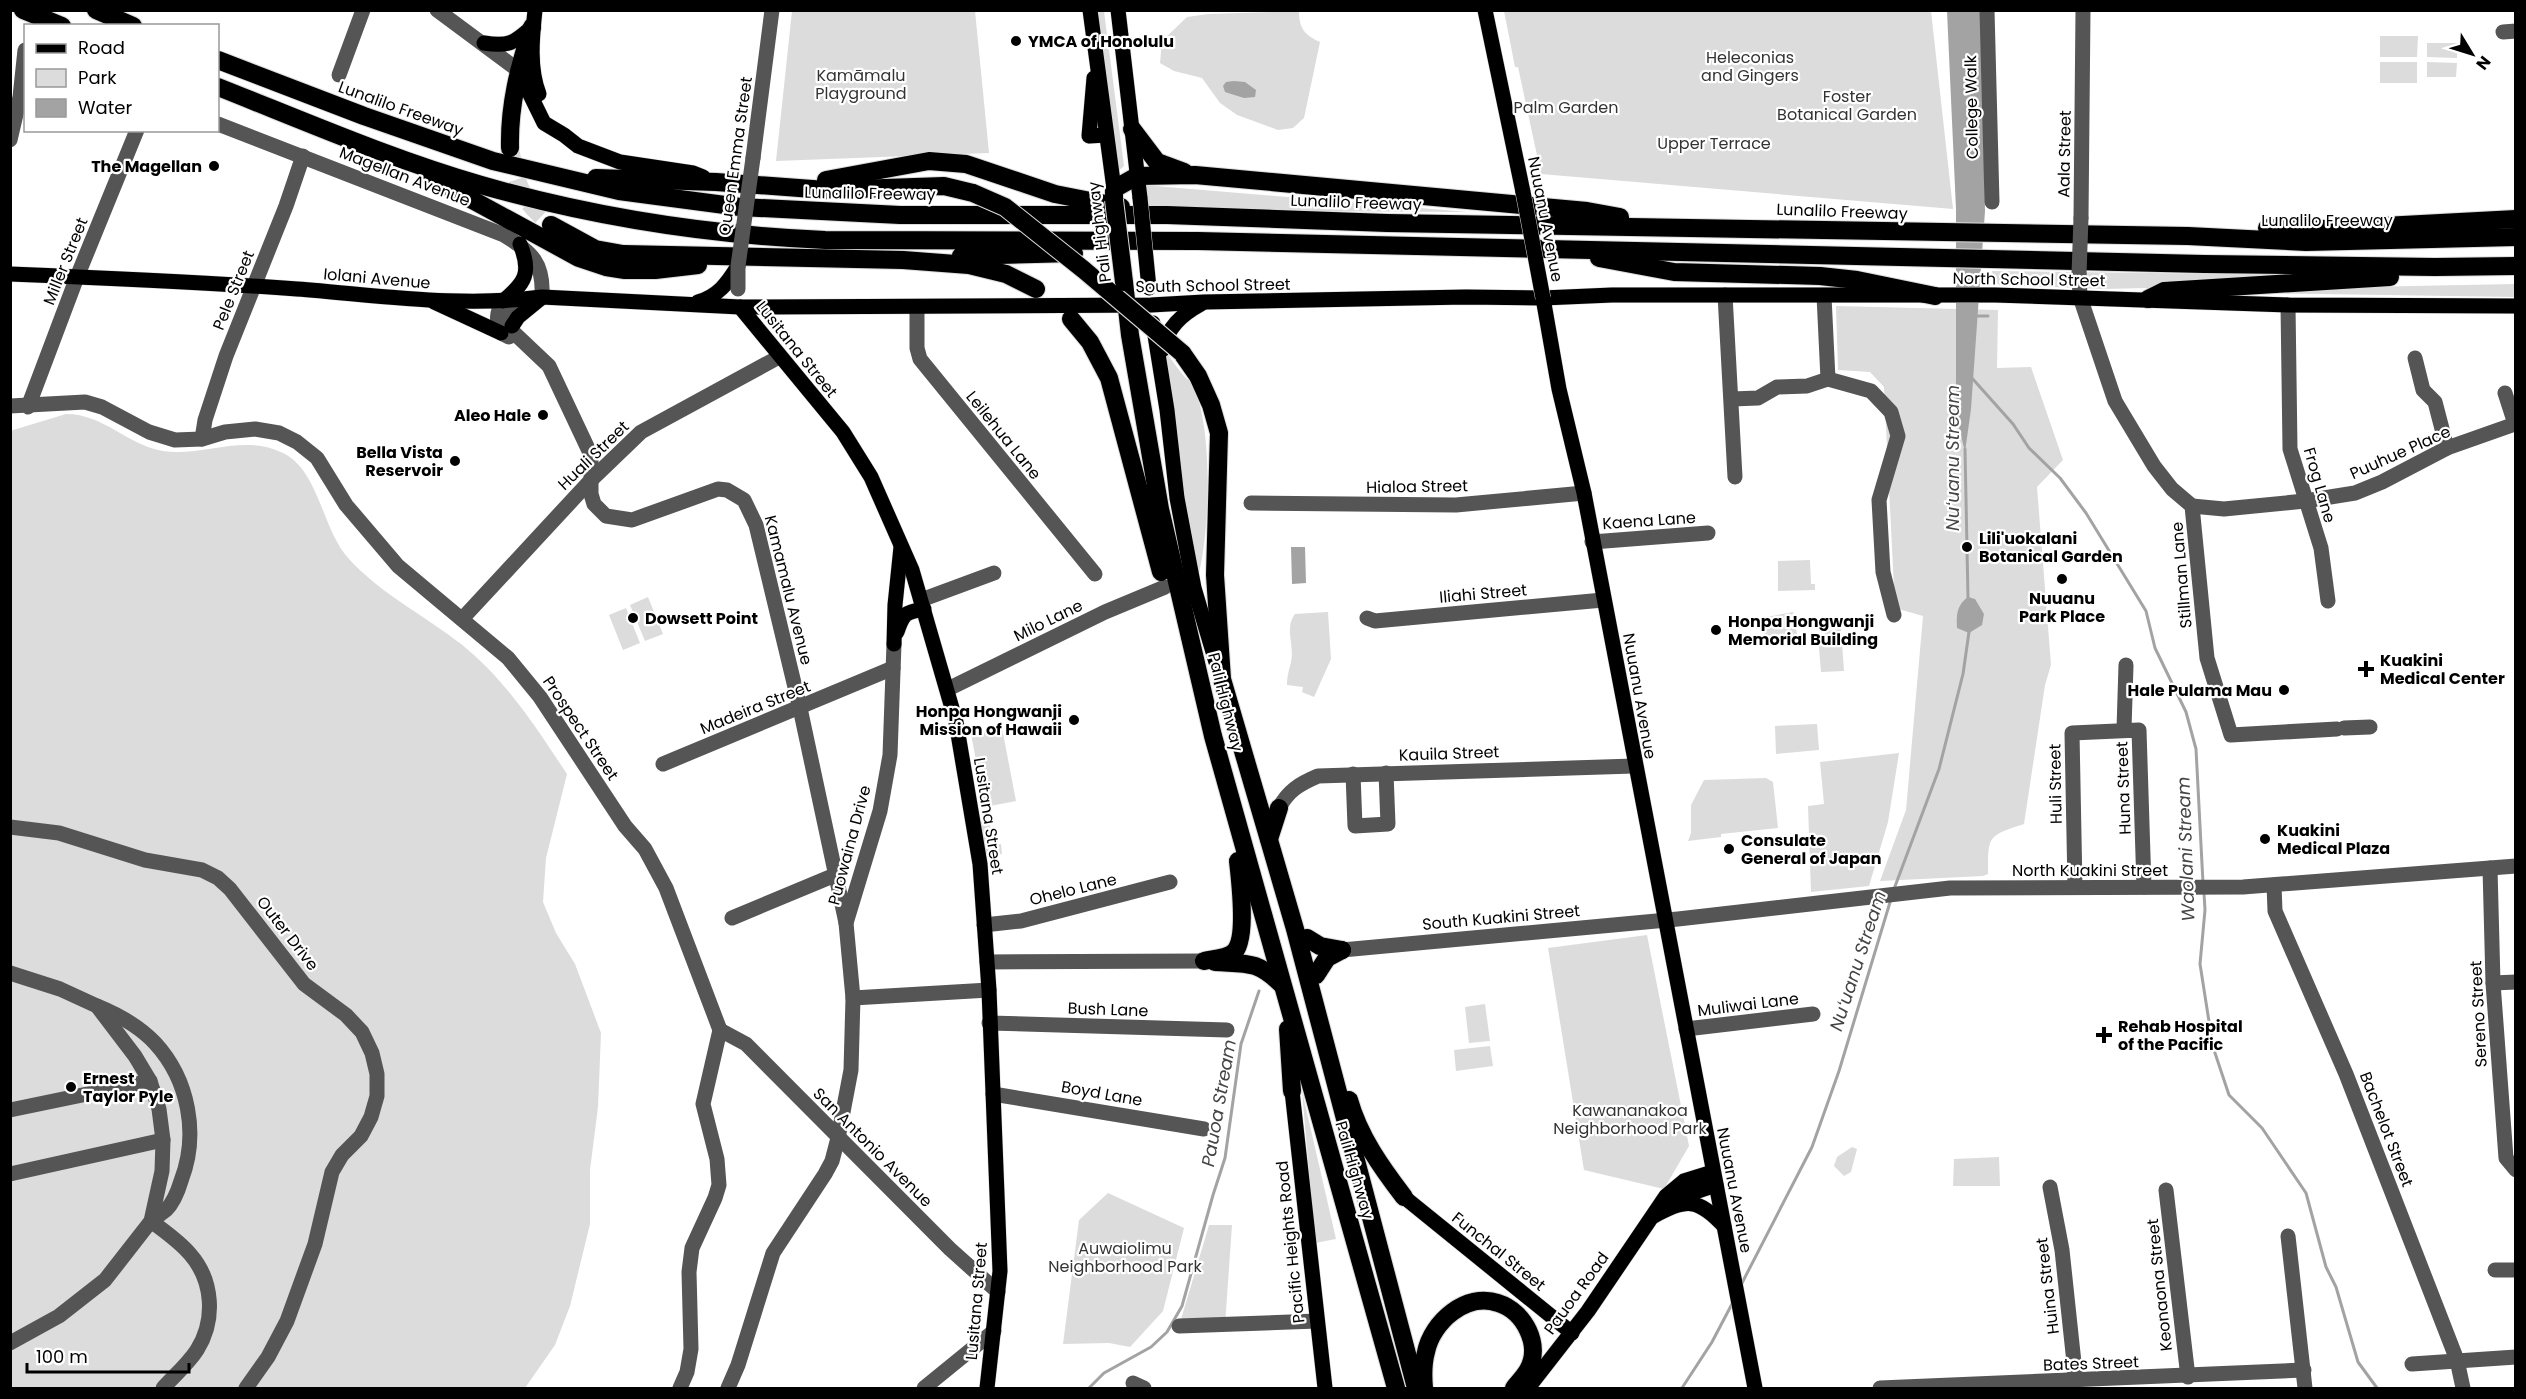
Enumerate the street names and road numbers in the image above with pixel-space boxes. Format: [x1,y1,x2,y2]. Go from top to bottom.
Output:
street label: College Walk [1959,54,1984,159]
street label: Lunalilo Freeway [335,75,466,142]
street label: Queen Emma Street [713,75,758,237]
street label: Aala Street [2052,110,2077,198]
street label: Magellan Avenue [336,141,474,212]
street label: Nuuanu Avenue [1522,154,1569,284]
street label: Pali Highway [1082,180,1117,284]
street label: Lunalilo Freeway [804,181,936,206]
street label: Lunalilo Freeway [1290,189,1422,216]
street label: Lunalilo Freeway [1776,198,1908,225]
street label: Lunalilo Freeway [2261,209,2393,232]
street label: Miller Street [37,214,94,308]
street label: Pele Street [207,247,260,334]
street label: Iolani Avenue [322,262,432,295]
street label: North School Street [1952,267,2106,292]
street label: South School Street [1135,273,1291,298]
street label: Lusitana Street [750,296,843,403]
street label: Leilehua Lane [961,386,1047,485]
street label: Huali Street [553,415,634,495]
street label: Puuhue Place [2346,420,2454,485]
street label: Frog Lane [2298,445,2341,526]
street label: Hialoa Street [1366,474,1468,499]
street label: Kaena Lane [1602,506,1697,535]
street label: Kamamalu Avenue [759,513,818,667]
street label: Stillman Lane [2165,521,2198,629]
street label: Iliahi Street [1438,578,1528,609]
street label: Milo Lane [1010,594,1087,647]
street label: Nuuanu Avenue [1617,631,1662,761]
street label: Pali Highway [1202,650,1249,754]
street label: Prospect Street [537,672,624,785]
street label: Madeira Street [697,675,814,740]
street label: Kauila Street [1398,740,1500,767]
street label: Huna Street [2110,741,2137,835]
street label: Huli Street [2043,743,2068,824]
street label: Lusitana Street [968,756,1009,876]
street label: Puowaina Drive [822,783,877,908]
street label: North Kuakini Street [2012,859,2168,882]
street label: Ohelo Lane [1027,868,1119,911]
street label: Outer Drive [251,891,324,975]
street label: South Kuakini Street [1421,899,1581,936]
street label: Sereno Street [2464,960,2493,1068]
street label: Muliwai Lane [1696,987,1800,1022]
street label: Bush Lane [1067,997,1149,1022]
street label: Bachelot Street [2354,1068,2419,1190]
street label: Boyd Lane [1060,1075,1144,1112]
street label: San Antonio Avenue [808,1082,938,1212]
street label: Pali Highway [1330,1118,1380,1222]
street label: Nuuanu Avenue [1711,1125,1758,1255]
street label: Pacific Heights Road [1271,1160,1310,1324]
street label: Funchal Street [1447,1206,1550,1296]
street label: Keonaona Street [2141,1217,2178,1352]
street label: Huina Street [2030,1236,2065,1336]
street label: Lusitana Street [960,1241,993,1361]
street label: Pauoa Road [1539,1247,1614,1339]
street label: Bates Street [2043,1350,2139,1377]

